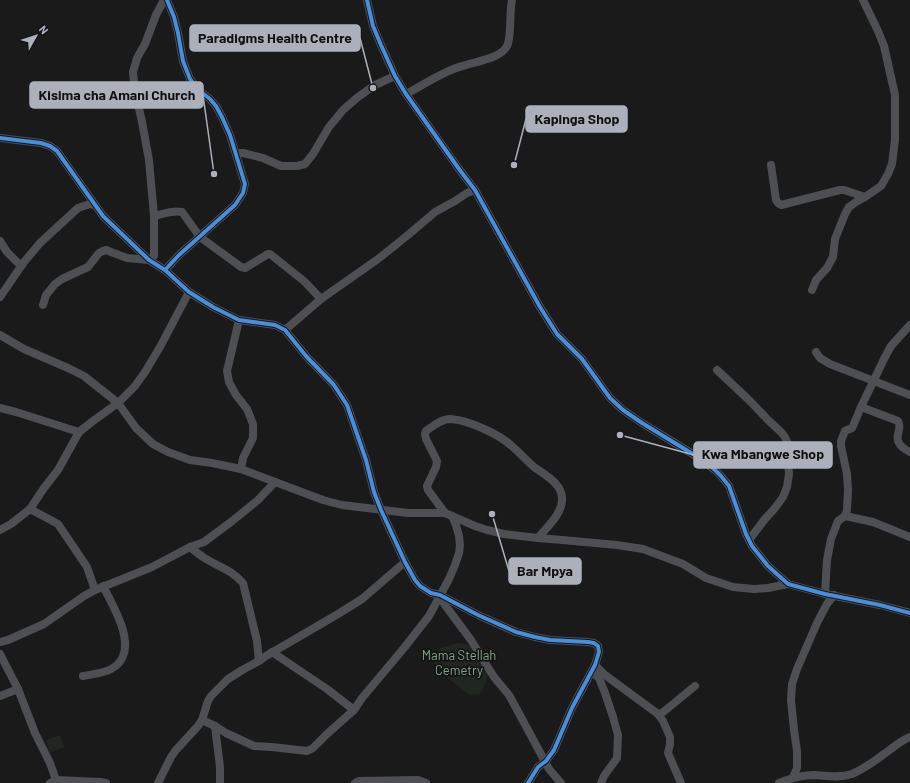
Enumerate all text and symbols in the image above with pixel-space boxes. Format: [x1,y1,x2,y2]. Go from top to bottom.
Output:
north arrow [16,16,56,56]
text: N [37,22,52,36]
callout: Paradigms Health Centre [190,25,360,51]
text: Paradigms Health Centre [198,29,352,46]
callout: Kisima cha Amani Church [30,82,203,108]
text: Kisima cha Amani Church [39,86,195,103]
callout: Kapinga Shop [526,106,627,132]
text: Kapinga Shop [534,110,620,127]
callout: Kwa Mbangwe Shop [694,442,832,468]
text: Kwa Mbangwe Shop [702,445,824,462]
callout: Bar Mpya [509,558,581,584]
text: Bar Mpya [517,562,573,579]
park label: Mama Stellah Cemetry [422,647,496,678]

